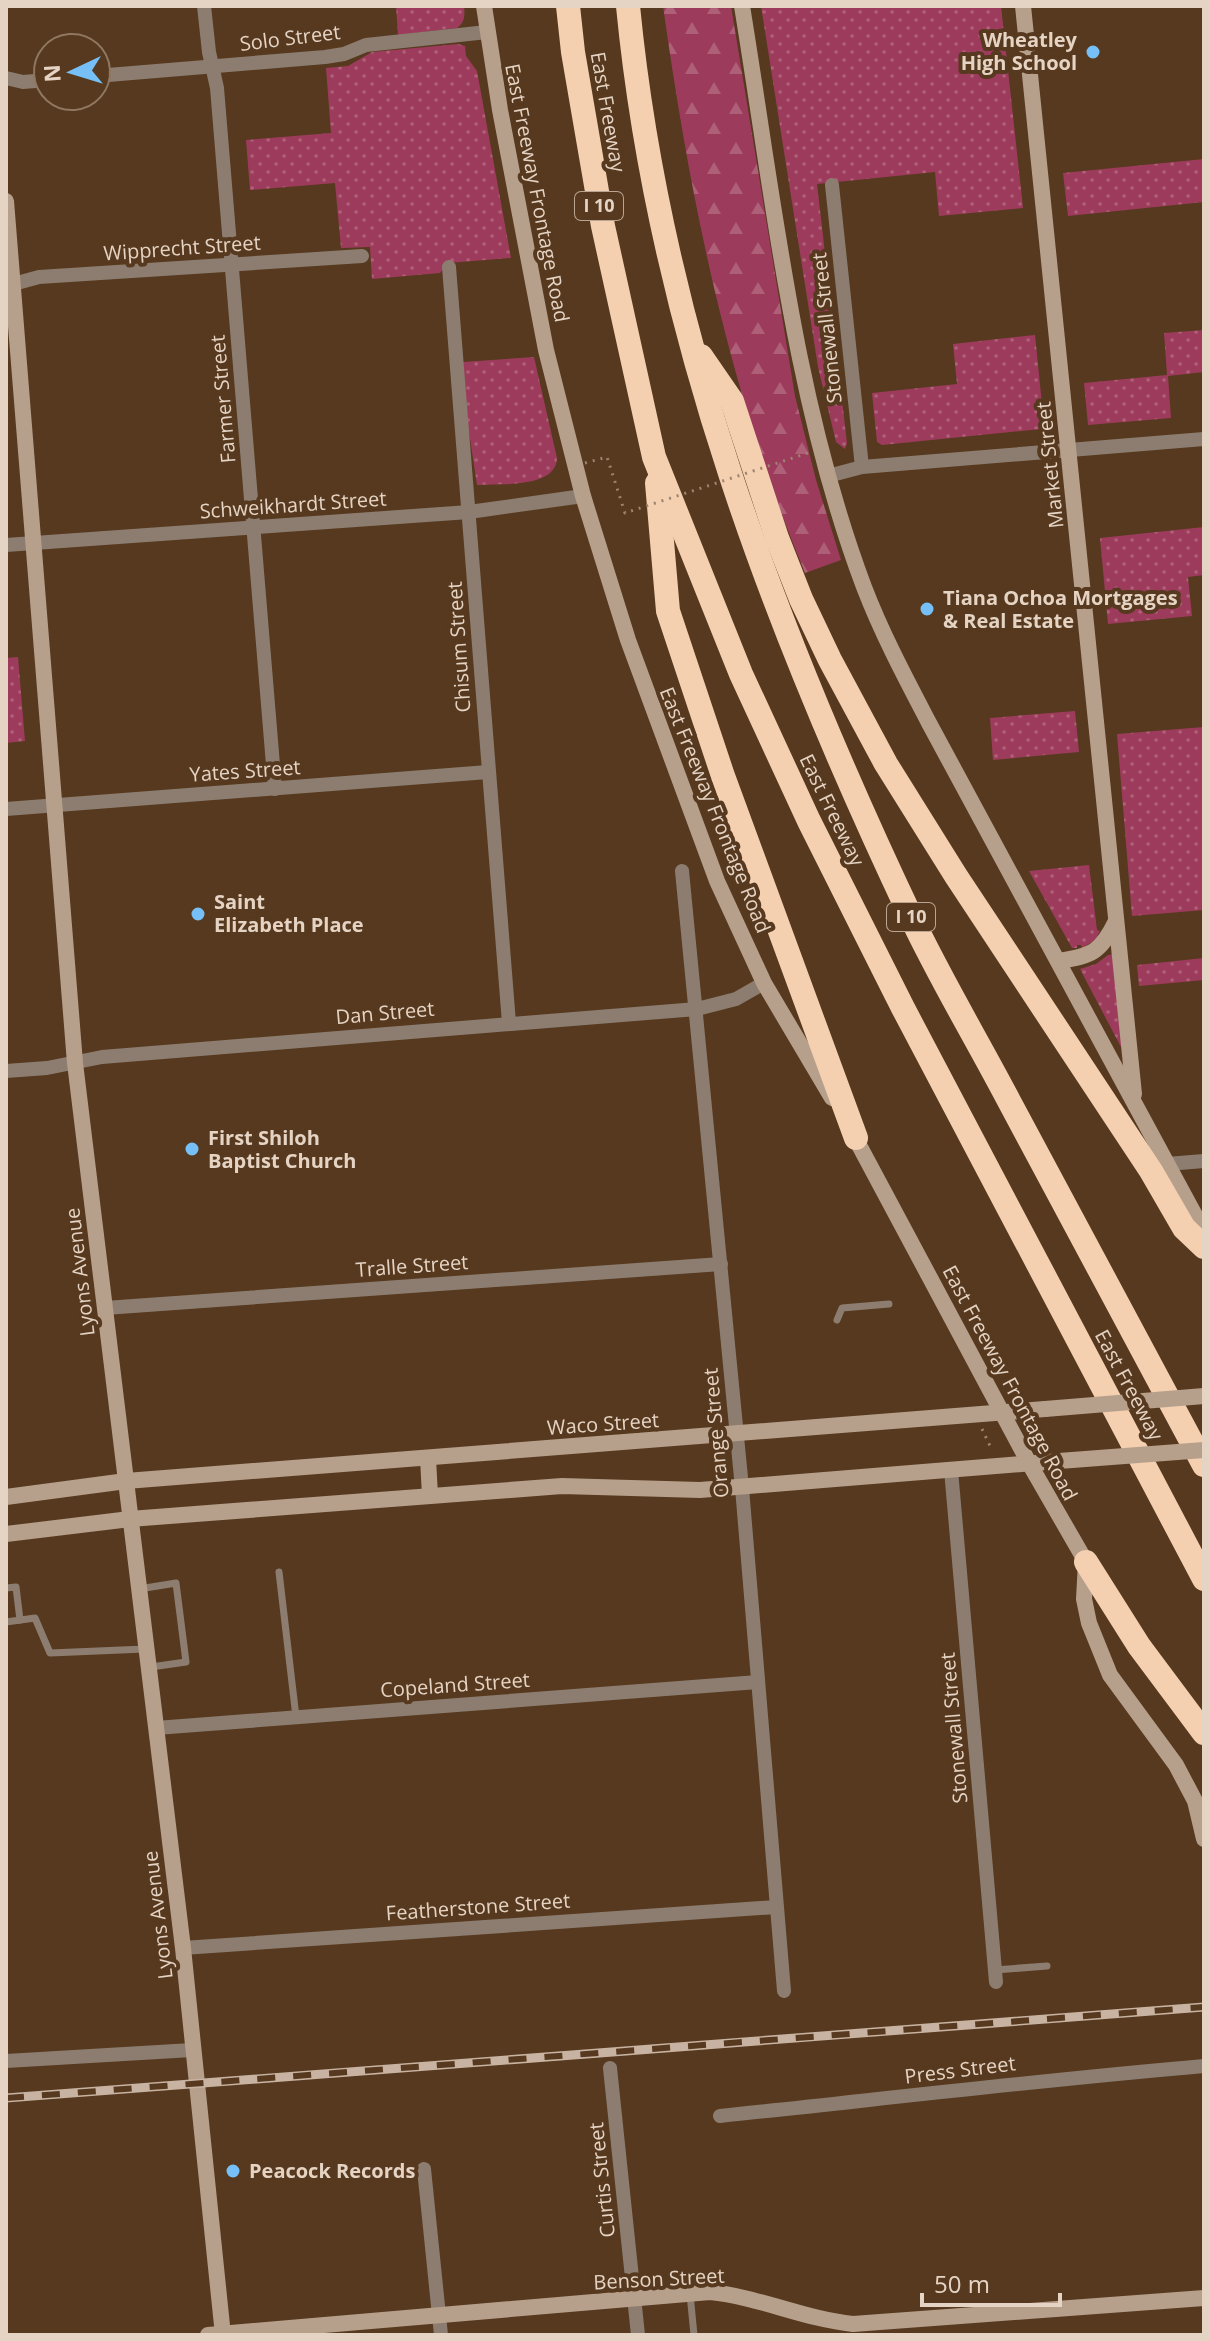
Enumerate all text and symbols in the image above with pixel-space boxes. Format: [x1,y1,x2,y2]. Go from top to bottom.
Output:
street label: Solo Street [238,18,342,57]
place label: Wheatley High School [961,26,1078,76]
north arrow [32,32,112,112]
marker: Wheatley High School [1084,43,1102,61]
street label: East Freeway [585,50,633,175]
street label: East Freeway Frontage Road [499,61,576,325]
text: N [35,63,67,83]
road number: I 10 [575,192,623,220]
street label: Wipprecht Street [103,229,261,266]
street label: Stonewall Street [805,251,848,405]
street label: Farmer Street [203,334,242,464]
street label: Market Street [1029,400,1070,530]
street label: Schweikhardt Street [199,485,387,524]
street label: Chisum Street [440,581,477,713]
place label: Tiana Ochoa Mortgages & Real Estate [943,584,1178,634]
marker: Tiana Ochoa Mortgages & Real Estate [918,600,936,618]
street label: East Freeway Frontage Road [654,683,777,937]
street label: East Freeway [794,749,872,871]
street label: Yates Street [189,753,301,788]
place label: Saint Elizabeth Place [214,888,364,938]
road number: I 10 [887,903,935,931]
marker: Saint Elizabeth Place [189,905,207,923]
street label: Dan Street [334,995,435,1030]
place label: First Shiloh Baptist Church [208,1124,356,1174]
marker: First Shiloh Baptist Church [183,1140,201,1158]
street label: Lyons Avenue [58,1206,101,1338]
street label: Tralle Street [355,1248,469,1283]
street label: East Freeway Frontage Road [937,1260,1084,1505]
street label: East Freeway [1089,1325,1170,1446]
street label: Orange Street [696,1367,735,1499]
street label: Waco Street [546,1406,660,1441]
street label: Stonewall Street [933,1651,974,1805]
street label: Copeland Street [379,1666,531,1703]
street label: Lyons Avenue [136,1849,179,1981]
street label: Featherstone Street [385,1887,571,1926]
street label: Press Street [903,2049,1017,2090]
street label: Curtis Street [582,2121,621,2239]
place label: Peacock Records [249,2157,415,2184]
marker: Peacock Records [224,2162,242,2180]
scale bar [922,2257,1060,2307]
street label: Benson Street [593,2262,725,2295]
text: 50 m [934,2267,990,2300]

